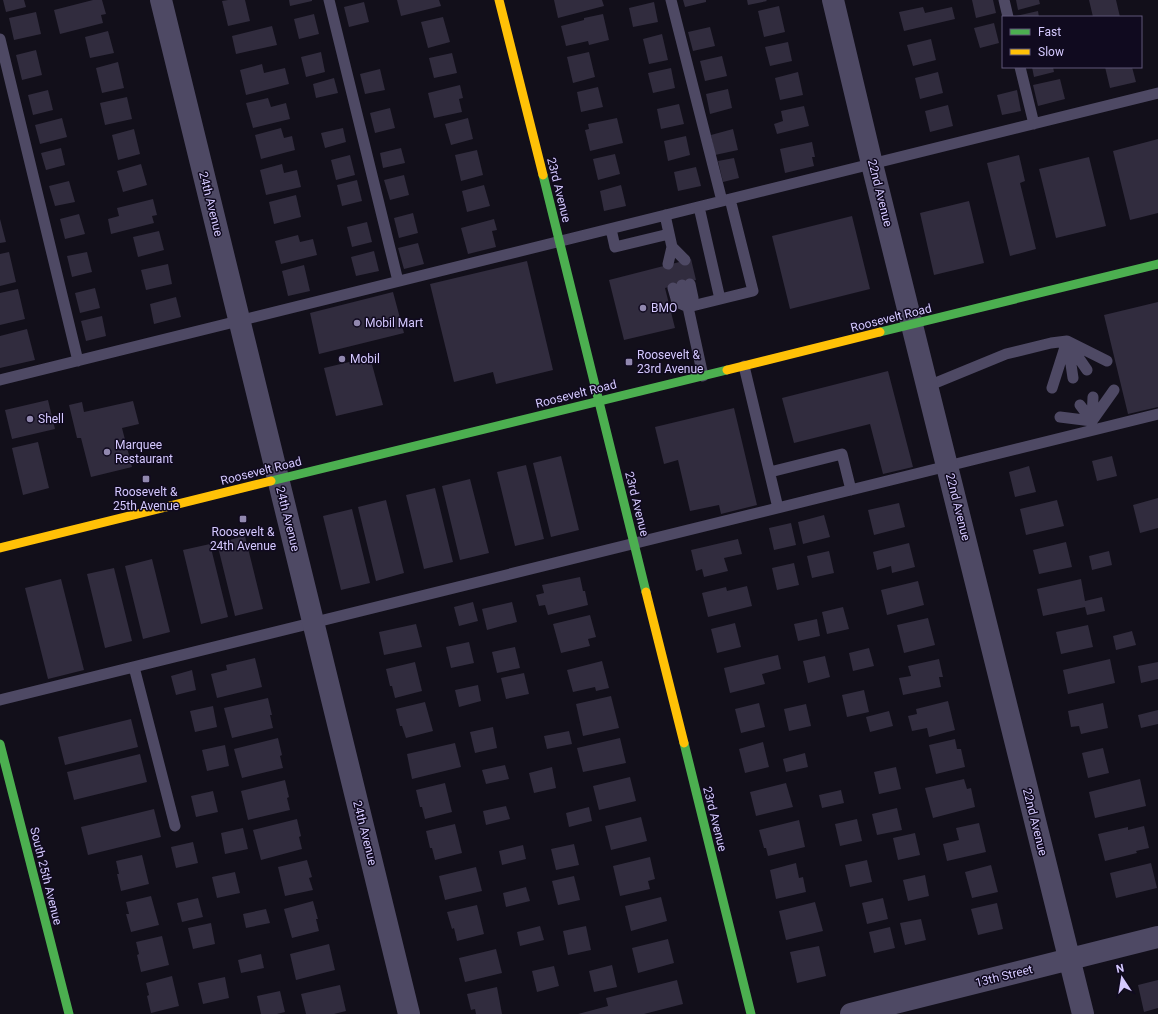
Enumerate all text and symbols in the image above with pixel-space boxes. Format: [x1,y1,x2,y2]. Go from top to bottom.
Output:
legend [1002,16,1142,68]
text: Fast [1038,25,1061,39]
text: Slow [1038,45,1064,59]
street label: 23rd Avenue [544,156,574,224]
street label: 22nd Avenue [865,158,895,228]
street label: 24th Avenue [196,170,226,238]
place label: BMO [651,301,677,315]
street label: Roosevelt Road [849,301,933,335]
marker: BMO [638,303,648,313]
place label: Mobil Mart [365,316,423,330]
marker: Mobil Mart [352,318,362,328]
place label: Roosevelt & 23rd Avenue [637,348,703,376]
place label: Mobil [350,352,380,366]
marker: Mobil [337,354,347,364]
marker: Roosevelt & 23rd Avenue [624,357,634,367]
street label: Roosevelt Road [534,377,618,411]
place label: Shell [38,412,64,426]
marker: Shell [25,414,35,424]
place label: Marquee Restaurant [115,438,173,466]
marker: Marquee Restaurant [102,447,112,457]
street label: Roosevelt Road [219,454,303,488]
street label: 23rd Avenue [622,470,652,538]
street label: 22nd Avenue [943,472,973,542]
marker: Roosevelt & 25th Avenue [141,474,151,484]
place label: Roosevelt & 25th Avenue [113,485,179,513]
street label: 24th Avenue [273,485,303,553]
marker: Roosevelt & 24th Avenue [238,514,248,524]
place label: Roosevelt & 24th Avenue [210,525,276,553]
street label: 23rd Avenue [700,785,730,853]
street label: 22nd Avenue [1020,787,1050,857]
street label: 24th Avenue [350,799,380,867]
street label: South 25th Avenue [27,826,65,926]
north arrow [1102,958,1142,998]
text: N [1115,961,1125,976]
street label: 13th Street [974,962,1034,990]

